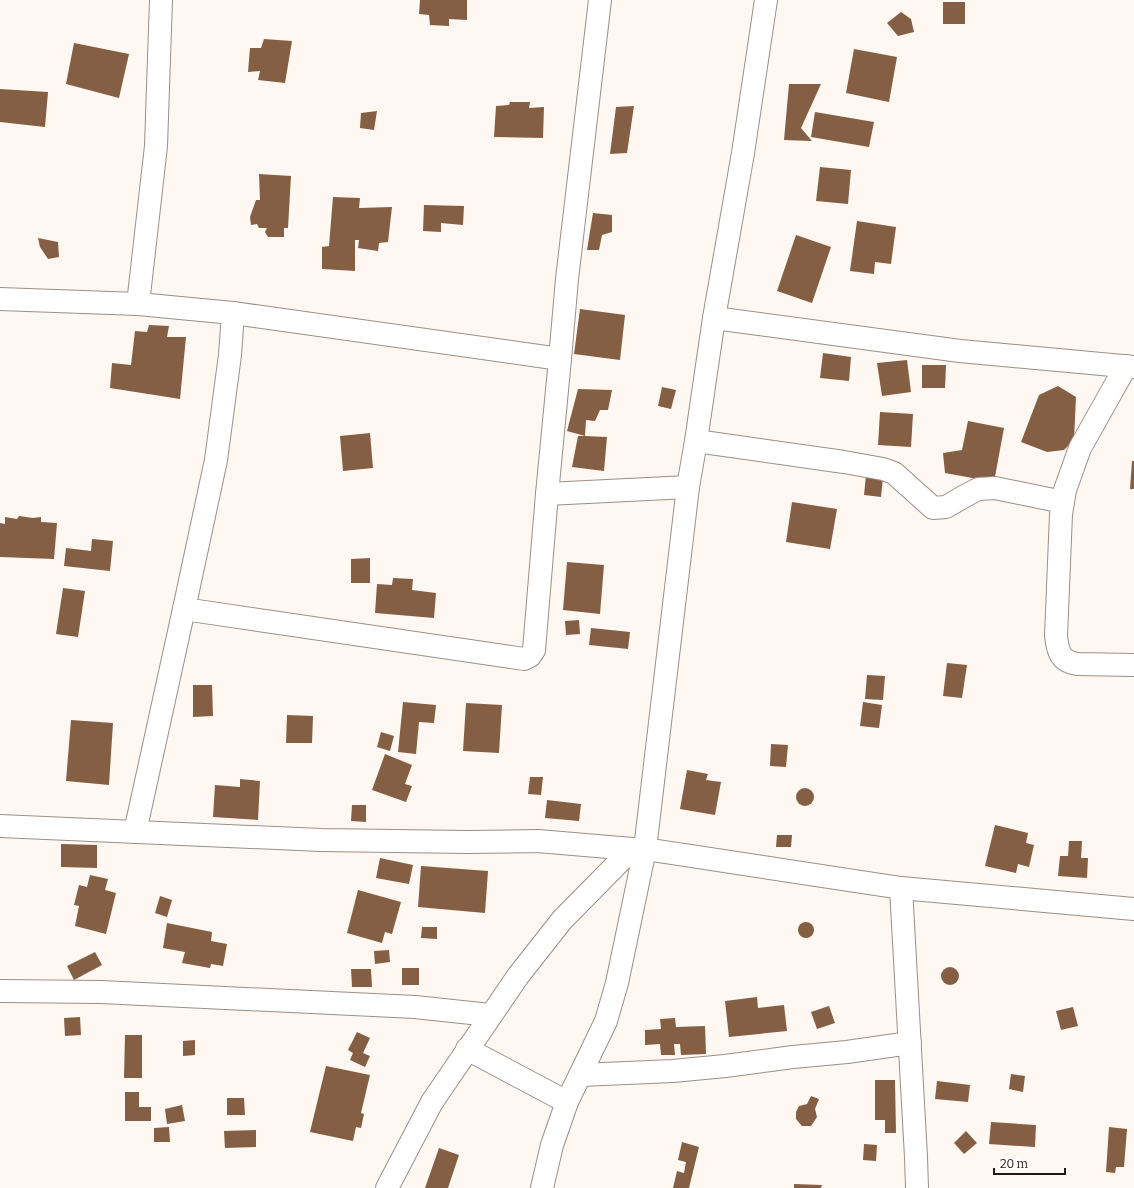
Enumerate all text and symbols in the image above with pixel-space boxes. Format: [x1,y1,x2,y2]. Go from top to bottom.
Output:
scale bar [994,1150,1065,1176]
text: 20 m [1000,1157,1029,1171]

